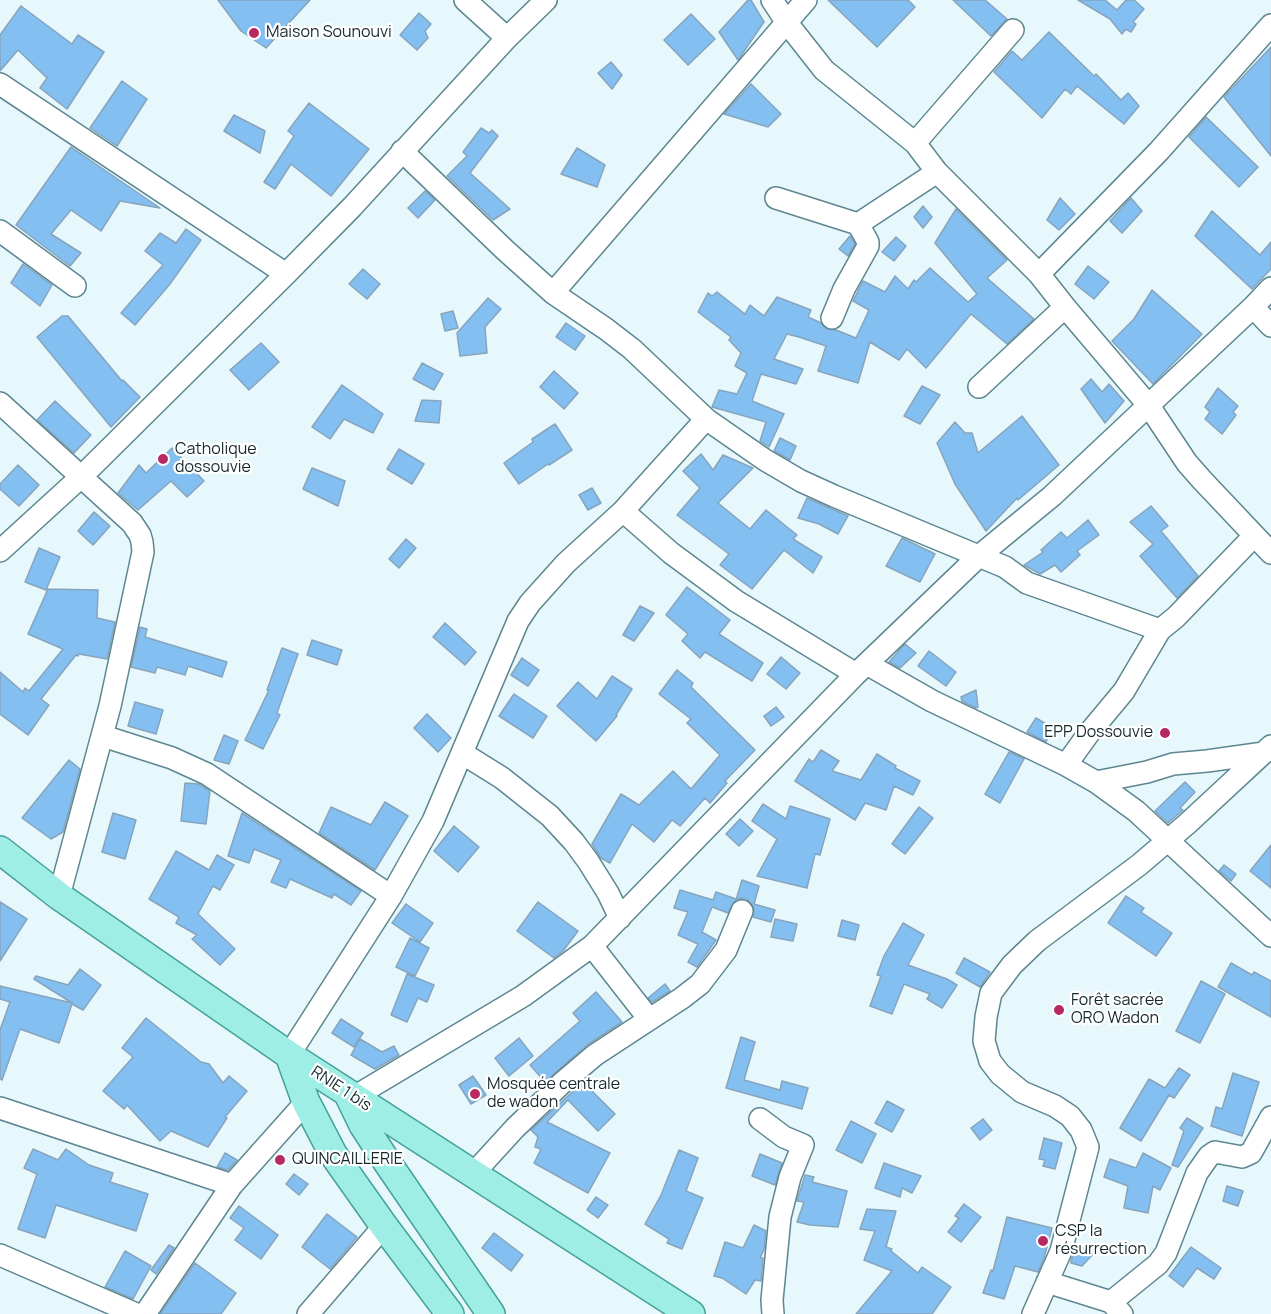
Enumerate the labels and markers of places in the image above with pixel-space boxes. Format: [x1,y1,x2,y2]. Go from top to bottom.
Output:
place label: Maison Sounouvi [266,23,392,43]
marker: Maison Sounouvi [247,26,261,40]
place label: Catholique dossouvie [175,440,257,478]
marker: Catholique dossouvie [156,452,170,466]
place label: EPP Dossouvie [1044,723,1153,743]
marker: EPP Dossouvie [1158,726,1172,740]
place label: Forêt sacrée ORO Wadon [1071,991,1164,1029]
marker: Forêt sacrée ORO Wadon [1052,1003,1066,1017]
place label: Mosquée centrale de wadon [487,1075,620,1113]
marker: Mosquée centrale de wadon [468,1087,482,1101]
place label: QUINCAILLERIE [292,1150,403,1170]
marker: QUINCAILLERIE [273,1153,287,1167]
place label: CSP la résurrection [1055,1222,1147,1260]
marker: CSP la résurrection [1036,1234,1050,1248]

